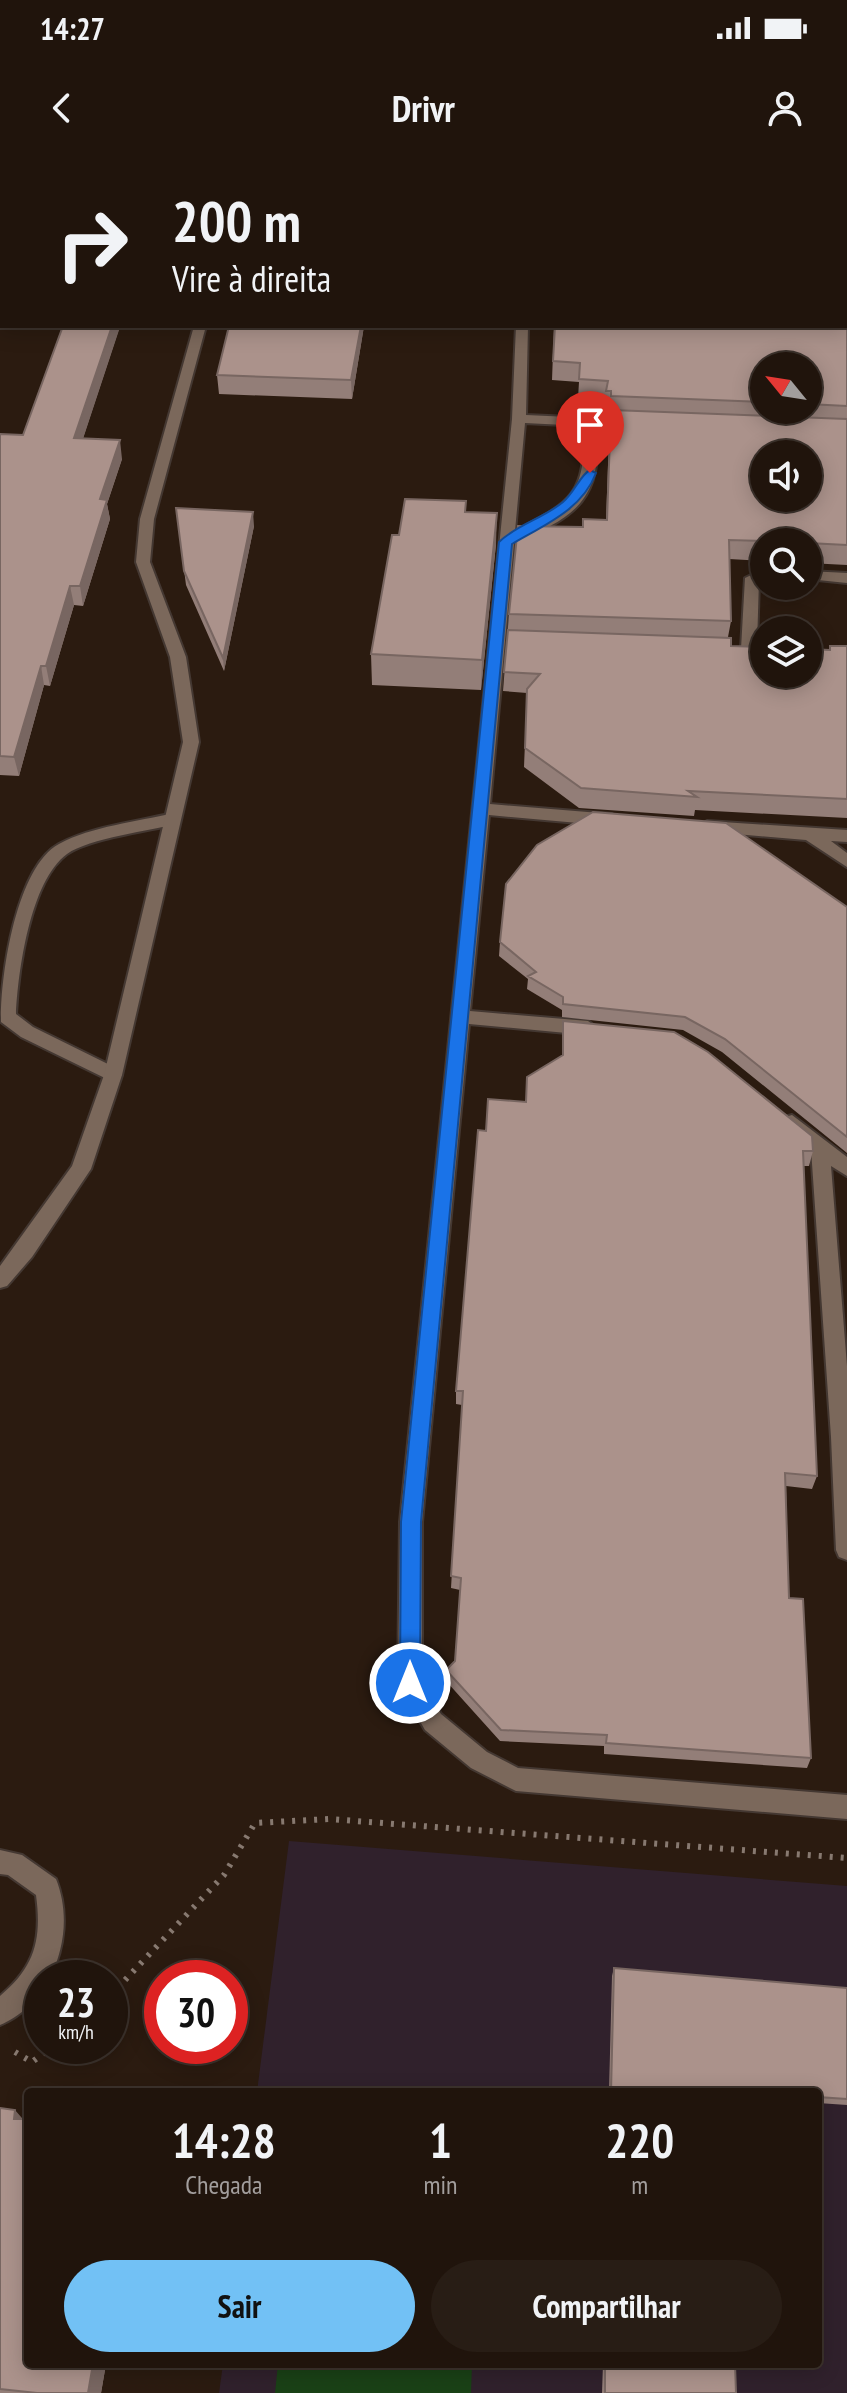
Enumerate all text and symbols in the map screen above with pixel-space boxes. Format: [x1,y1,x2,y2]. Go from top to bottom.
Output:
text: 14:27 [40,9,105,48]
text: Drivr [392,85,455,132]
icon: back [40,86,84,130]
icon: person [763,86,807,130]
text: 200 m [172,185,301,257]
icon: right [40,192,144,296]
text: Vire à direita [172,255,331,302]
north arrow [750,352,822,424]
map controls [750,352,822,688]
pin [556,391,624,473]
icon: arrive [568,403,612,447]
button: sound [750,440,822,512]
button: search [750,528,822,600]
button: layers [750,616,822,688]
position arrow [368,1641,452,1725]
speed limit sign: 30 [144,1960,248,2064]
text: 23 [57,1976,95,2028]
text: km/h [58,2019,94,2045]
text: 14:28 [172,2109,276,2171]
text: 1 [429,2109,452,2171]
text: 220 [605,2109,674,2171]
text: Chegada [185,2168,262,2201]
text: min [423,2168,457,2201]
text: m [631,2168,648,2201]
button: Sair [64,2260,415,2352]
button: Compartilhar [431,2260,782,2352]

